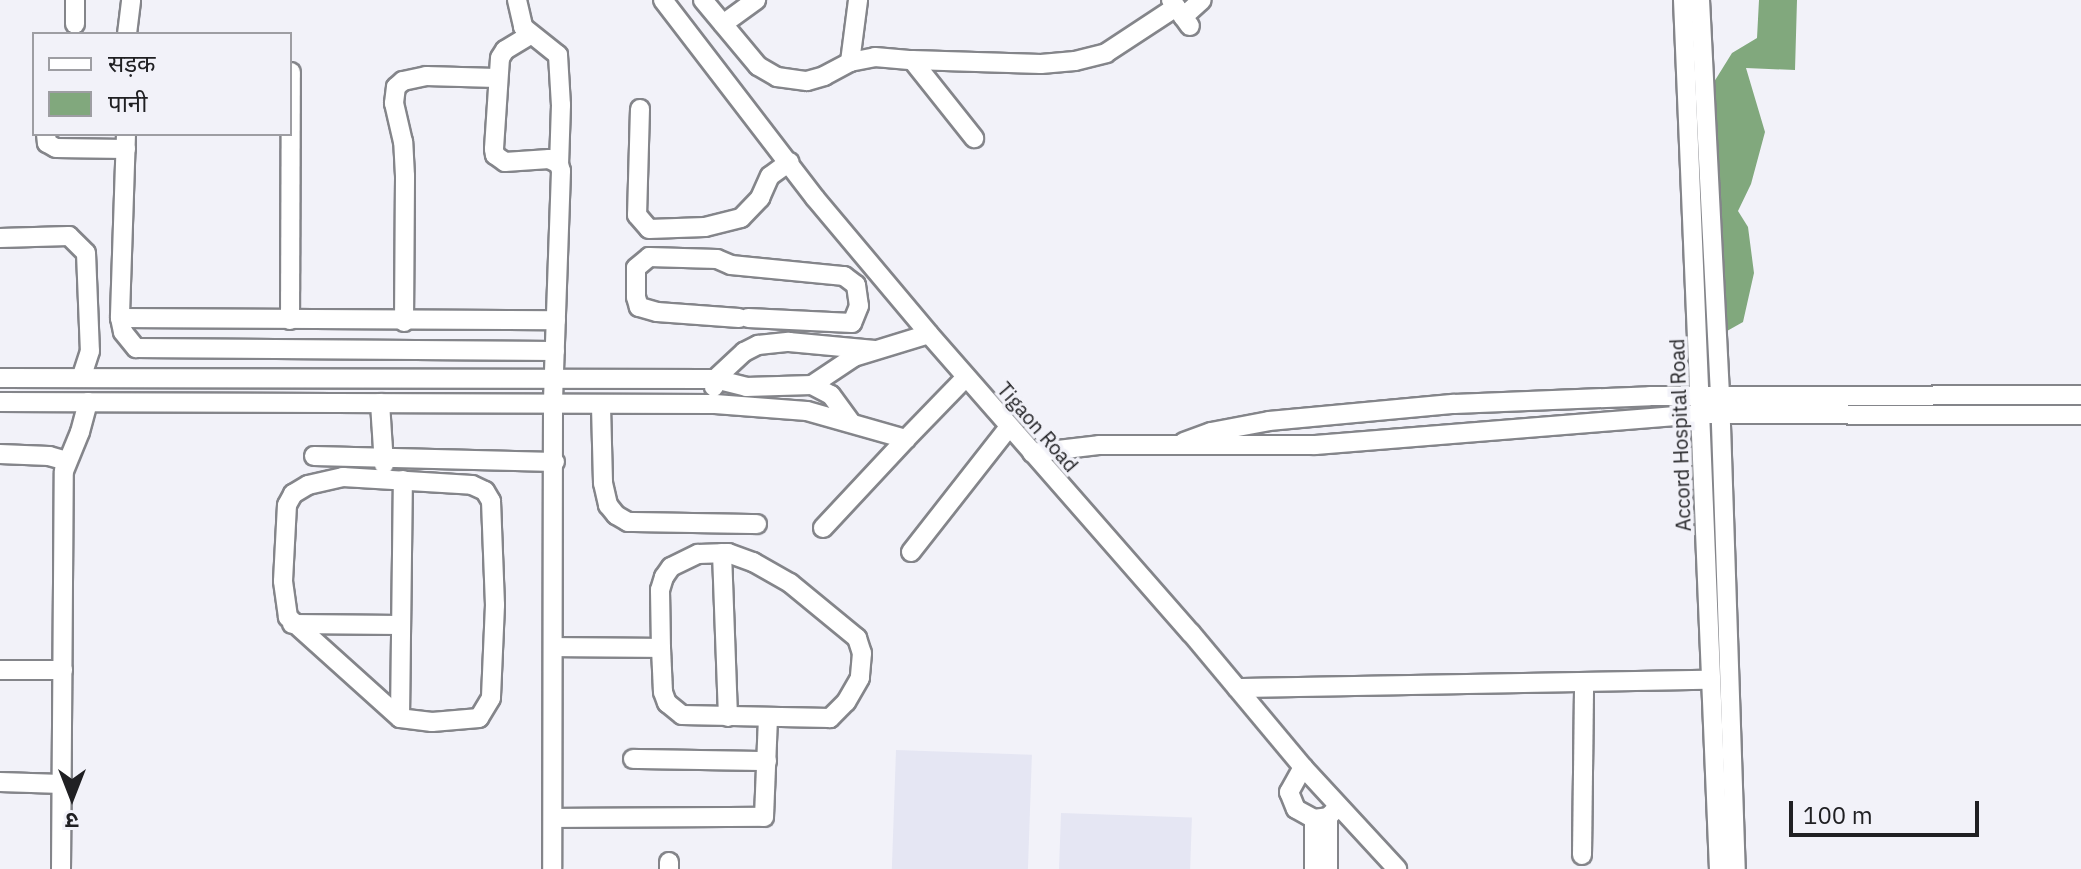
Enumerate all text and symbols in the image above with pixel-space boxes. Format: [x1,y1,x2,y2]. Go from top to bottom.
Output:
legend [32,32,292,136]
text: सड़क [108,47,156,79]
text: पानी [108,87,147,119]
street label: Accord Hospital Road [1665,338,1695,532]
street label: Tigaon Road [993,377,1083,477]
north arrow [32,757,112,837]
scale bar [1793,785,1983,835]
text: 100 m [1803,799,1873,831]
text: उ [66,807,78,836]

